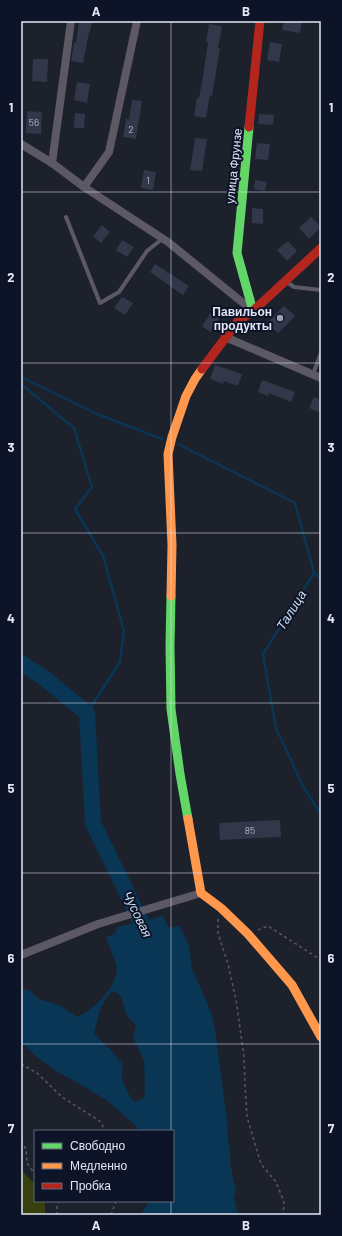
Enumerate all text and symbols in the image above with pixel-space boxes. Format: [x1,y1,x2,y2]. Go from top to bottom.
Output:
text: A [92,3,101,19]
text: B [242,3,250,19]
text: 1 [9,99,13,115]
text: 1 [329,99,333,115]
house number: 56 [29,116,39,128]
house number: 2 [128,123,134,135]
street label: улица Фрунзе [222,127,245,204]
house number: 1 [146,174,150,186]
text: 2 [7,269,15,285]
text: 2 [327,269,335,285]
place label: Павильон продукты [212,304,272,333]
marker: Павильон продукты [275,313,285,323]
text: 3 [7,439,15,455]
text: 3 [327,439,335,455]
water label: Талица [273,587,309,633]
text: 4 [7,610,15,626]
text: 4 [327,610,335,626]
text: 5 [7,780,15,796]
text: 5 [327,780,335,796]
house number: 85 [245,824,255,836]
water label: Чусовая [120,888,156,940]
text: 6 [8,950,15,966]
text: 6 [328,950,335,966]
text: 7 [8,1120,15,1136]
text: 7 [328,1120,335,1136]
legend [34,1130,174,1202]
text: Свободно [70,1138,125,1153]
text: Медленно [70,1158,127,1173]
text: Пробка [70,1178,111,1193]
text: A [92,1217,101,1233]
text: B [242,1217,250,1233]

